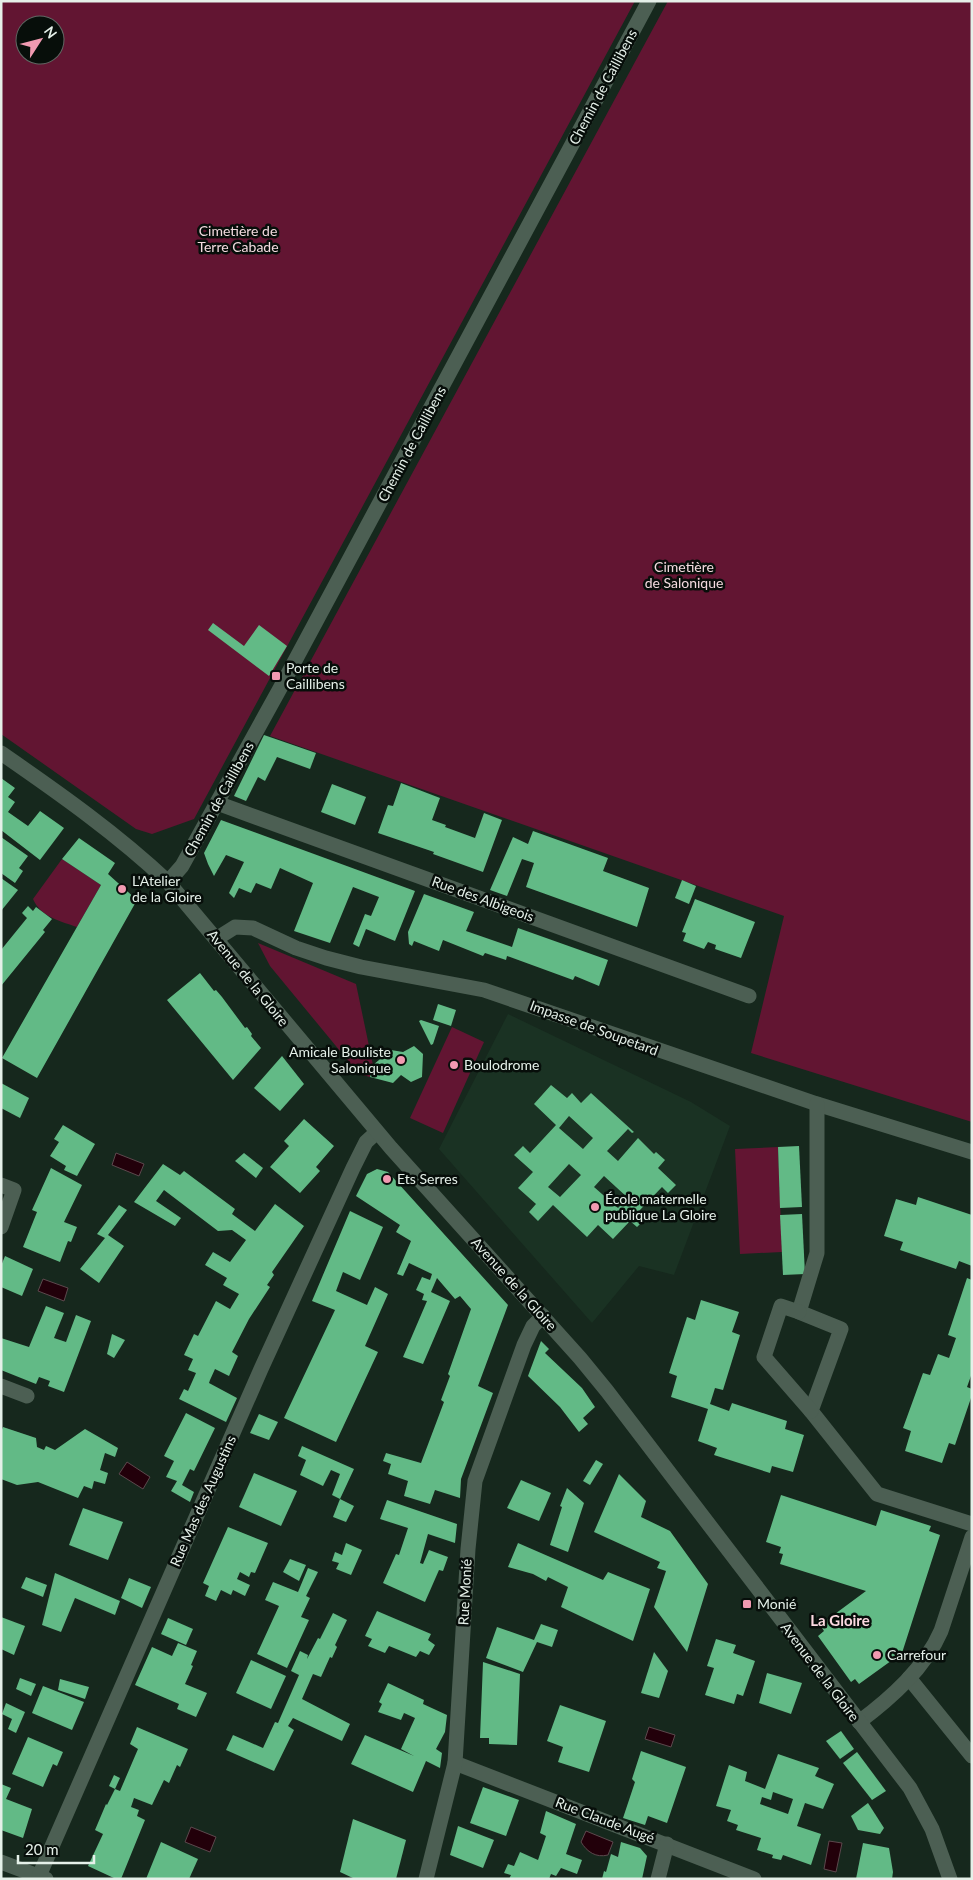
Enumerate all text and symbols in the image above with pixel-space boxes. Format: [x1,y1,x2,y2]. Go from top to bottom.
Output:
north arrow [15,15,65,65]
text: N [41,23,61,41]
street label: Chemin de Caillibens [565,26,640,147]
park label: Cimetière de Terre Cabade [197,222,279,255]
street label: Chemin de Caillibens [374,383,449,504]
park label: Cimetière de Salonique [645,558,723,591]
place label: Porte de Caillibens [286,659,345,692]
marker: Porte de Caillibens [270,670,282,682]
street label: Chemin de Caillibens [180,738,257,859]
place label: L'Atelier de la Gloire [132,872,202,905]
street label: Rue des Albigeois [430,872,537,925]
marker: L'Atelier de la Gloire [116,883,128,895]
street label: Avenue de la Gloire [204,926,293,1029]
street label: Impasse de Soupetard [528,996,661,1059]
place label: Amicale Bouliste Salonique [289,1043,391,1076]
marker: Amicale Bouliste Salonique [395,1054,407,1066]
place label: Boulodrome [464,1056,539,1073]
marker: Boulodrome [448,1059,460,1071]
place label: Ets Serres [397,1170,458,1187]
marker: Ets Serres [381,1173,393,1185]
place label: École maternelle publique La Gloire [605,1190,716,1223]
marker: École maternelle publique La Gloire [589,1201,601,1213]
street label: Avenue de la Gloire [468,1234,561,1334]
street label: Rue Mas des Augustins [166,1433,239,1569]
street label: Rue Monié [454,1558,475,1626]
place label: Monié [757,1595,796,1612]
marker: Monié [741,1598,753,1610]
district label: La Gloire [810,1611,870,1629]
street label: Avenue de la Gloire [778,1619,863,1725]
place label: Carrefour [887,1646,946,1663]
marker: Carrefour [871,1649,883,1661]
street label: Rue Claude Augé [553,1793,657,1846]
scale bar [18,1832,94,1864]
text: 20 m [25,1840,59,1858]

